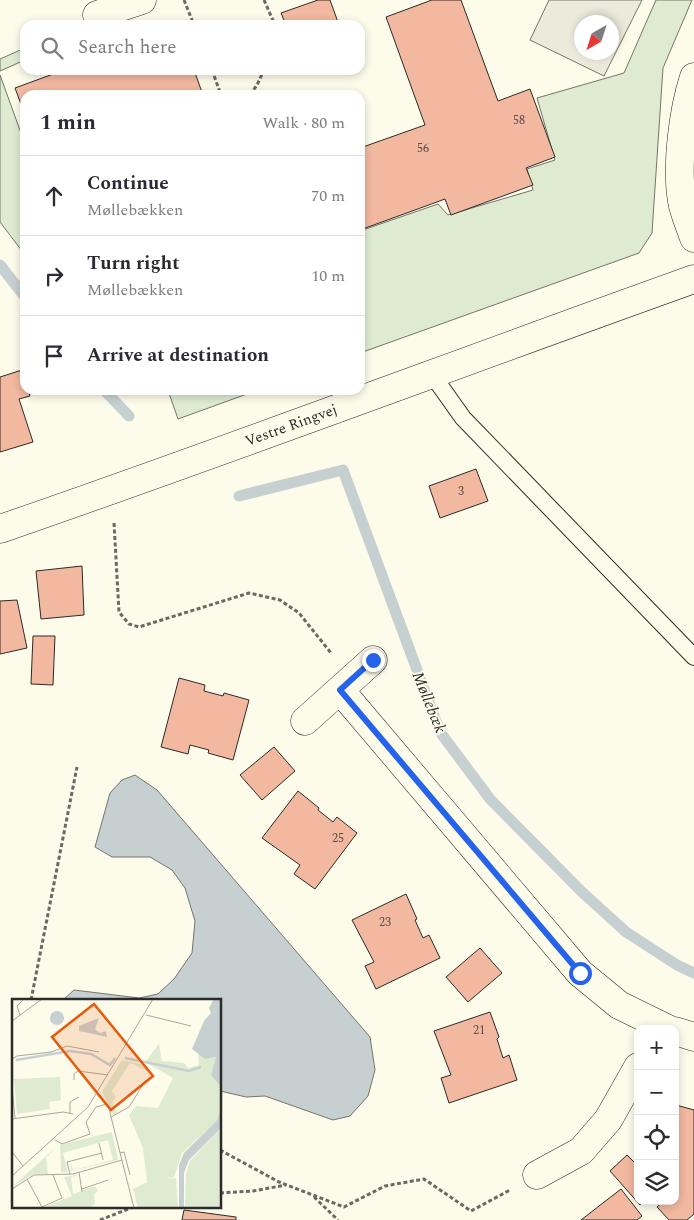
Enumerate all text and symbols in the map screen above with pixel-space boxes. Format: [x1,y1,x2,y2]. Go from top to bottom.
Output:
north arrow [574,15,619,60]
search box [20,20,365,75]
text: Search here [78,33,177,62]
icon: search [38,34,66,62]
text: 1 min [40,107,96,139]
text: Walk · 80 m [262,111,345,135]
house number: 58 [513,111,525,130]
house number: 56 [417,139,429,158]
text: Continue [87,169,169,198]
icon: ahead [40,182,68,210]
text: 70 m [311,184,345,208]
text: Møllebækken [87,198,183,222]
text: Turn right [87,249,180,278]
icon: right [40,262,68,290]
text: 10 m [311,264,345,288]
text: Møllebækken [87,278,183,302]
text: Arrive at destination [87,341,269,370]
icon: arrive [40,342,68,370]
street label: Vestre Ringvej [242,398,341,453]
house number: 3 [458,482,464,501]
route end [362,649,385,672]
water label: Møllebæk [406,668,452,737]
house number: 25 [332,829,344,848]
house number: 23 [379,913,391,932]
route start [569,962,592,985]
inset map [12,999,221,1208]
house number: 21 [473,1021,485,1040]
map controls [634,1025,679,1205]
button: + [634,1025,679,1070]
button: − [634,1070,679,1115]
button: locate [634,1115,679,1160]
button: layers [634,1160,679,1205]

